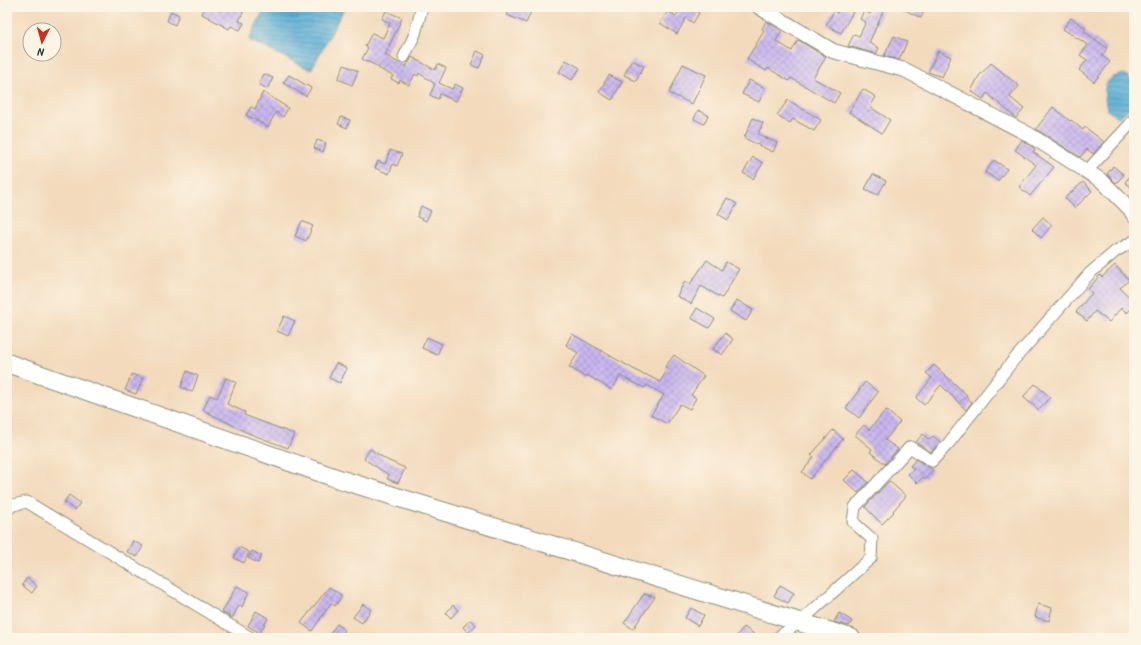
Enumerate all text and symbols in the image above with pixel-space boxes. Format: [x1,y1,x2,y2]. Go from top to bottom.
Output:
north arrow [22,22,62,62]
text: N [37,42,45,60]

